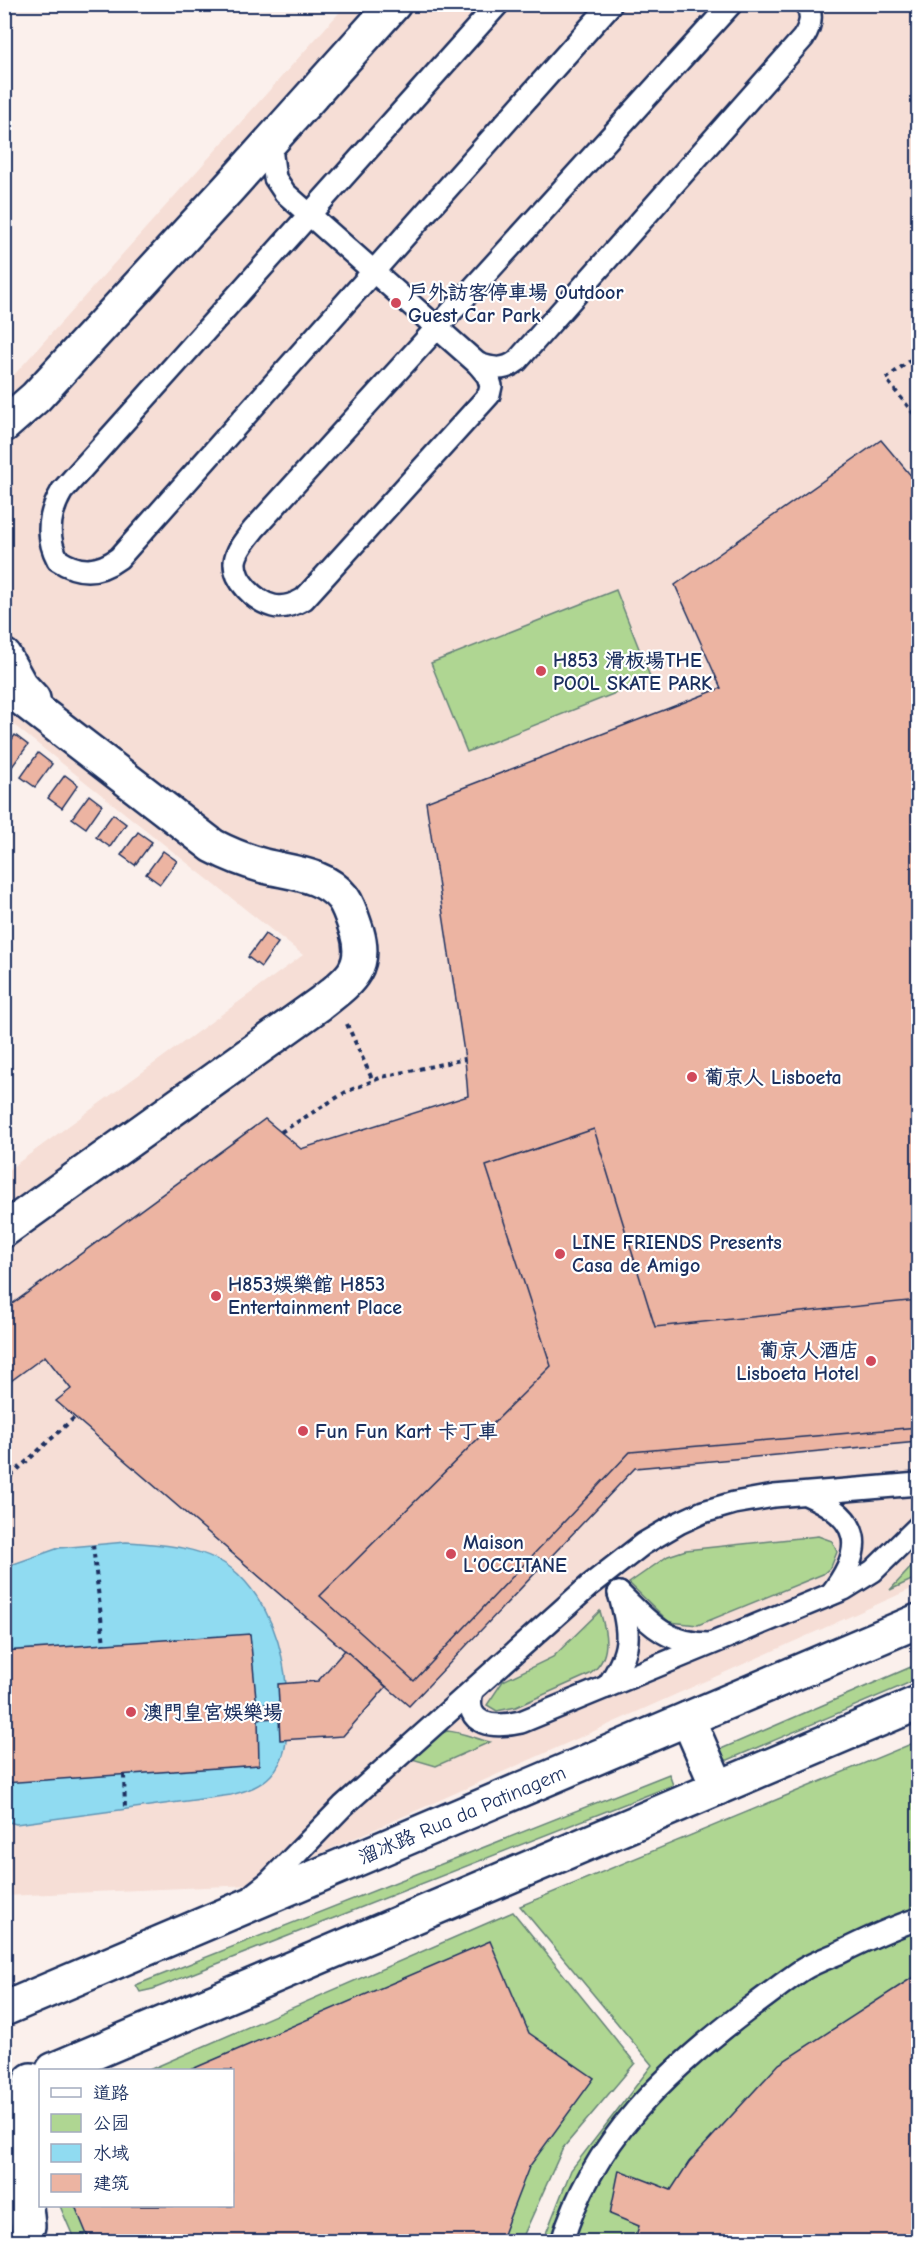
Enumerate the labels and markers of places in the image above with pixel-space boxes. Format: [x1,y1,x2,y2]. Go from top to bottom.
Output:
place label: 戶外訪客停車場 Outdoor Guest Car Park [408,281,624,327]
marker: 戶外訪客停車場 Outdoor Guest Car Park [389,296,403,310]
place label: H853 滑板場THE POOL SKATE PARK [553,649,712,695]
marker: H853 滑板場THE POOL SKATE PARK [534,664,548,678]
place label: 葡京人 Lisboeta [704,1066,842,1089]
marker: 葡京人 Lisboeta [685,1070,699,1084]
place label: LINE FRIENDS Presents Casa de Amigo [572,1231,782,1277]
marker: LINE FRIENDS Presents Casa de Amigo [553,1247,567,1261]
place label: H853娛樂館 H853 Entertainment Place [228,1273,402,1319]
marker: H853娛樂館 H853 Entertainment Place [209,1289,223,1303]
place label: 葡京人酒店 Lisboeta Hotel [736,1339,859,1385]
marker: 葡京人酒店 Lisboeta Hotel [864,1354,878,1368]
place label: Fun Fun Kart 卡丁車 [315,1420,498,1443]
marker: Fun Fun Kart 卡丁車 [296,1424,310,1438]
place label: Maison L’OCCITANE [463,1531,567,1577]
marker: Maison L’OCCITANE [444,1547,458,1561]
place label: 澳門皇宮娛樂場 [143,1701,283,1724]
marker: 澳門皇宮娛樂場 [124,1705,138,1719]

